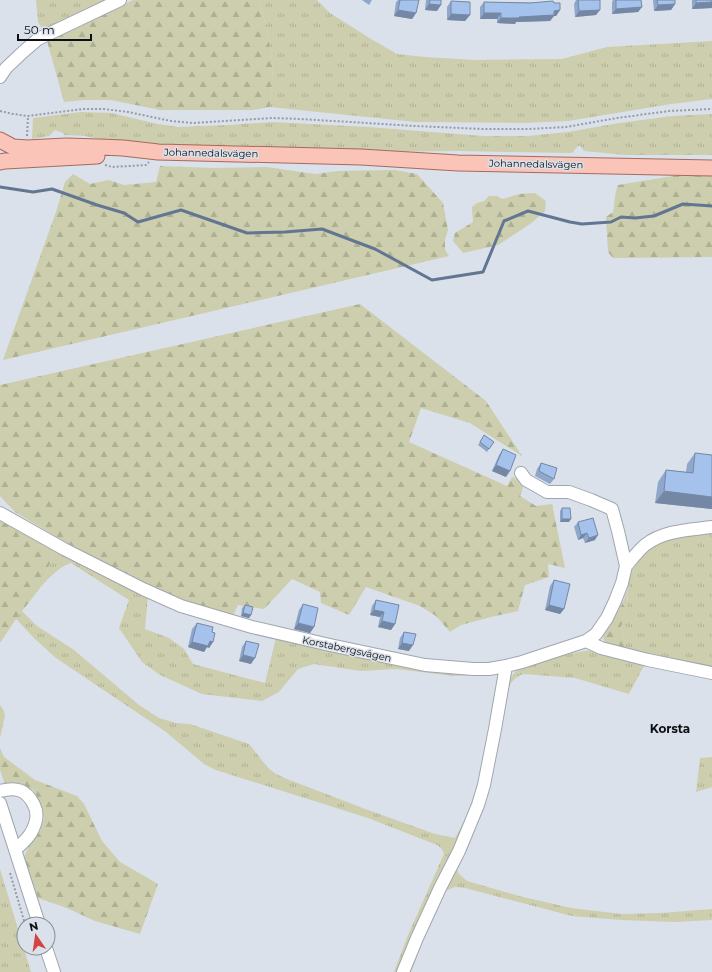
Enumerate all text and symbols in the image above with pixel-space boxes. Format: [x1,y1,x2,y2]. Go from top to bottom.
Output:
scale bar [18,16,91,42]
text: 50 m [24,22,55,37]
street label: Johannedalsvägen [163,146,258,160]
street label: Johannedalsvägen [488,157,583,171]
street label: Korstabergsvägen [301,633,393,665]
district label: Korsta [650,721,690,736]
north arrow [16,916,56,956]
text: N [28,918,40,934]

